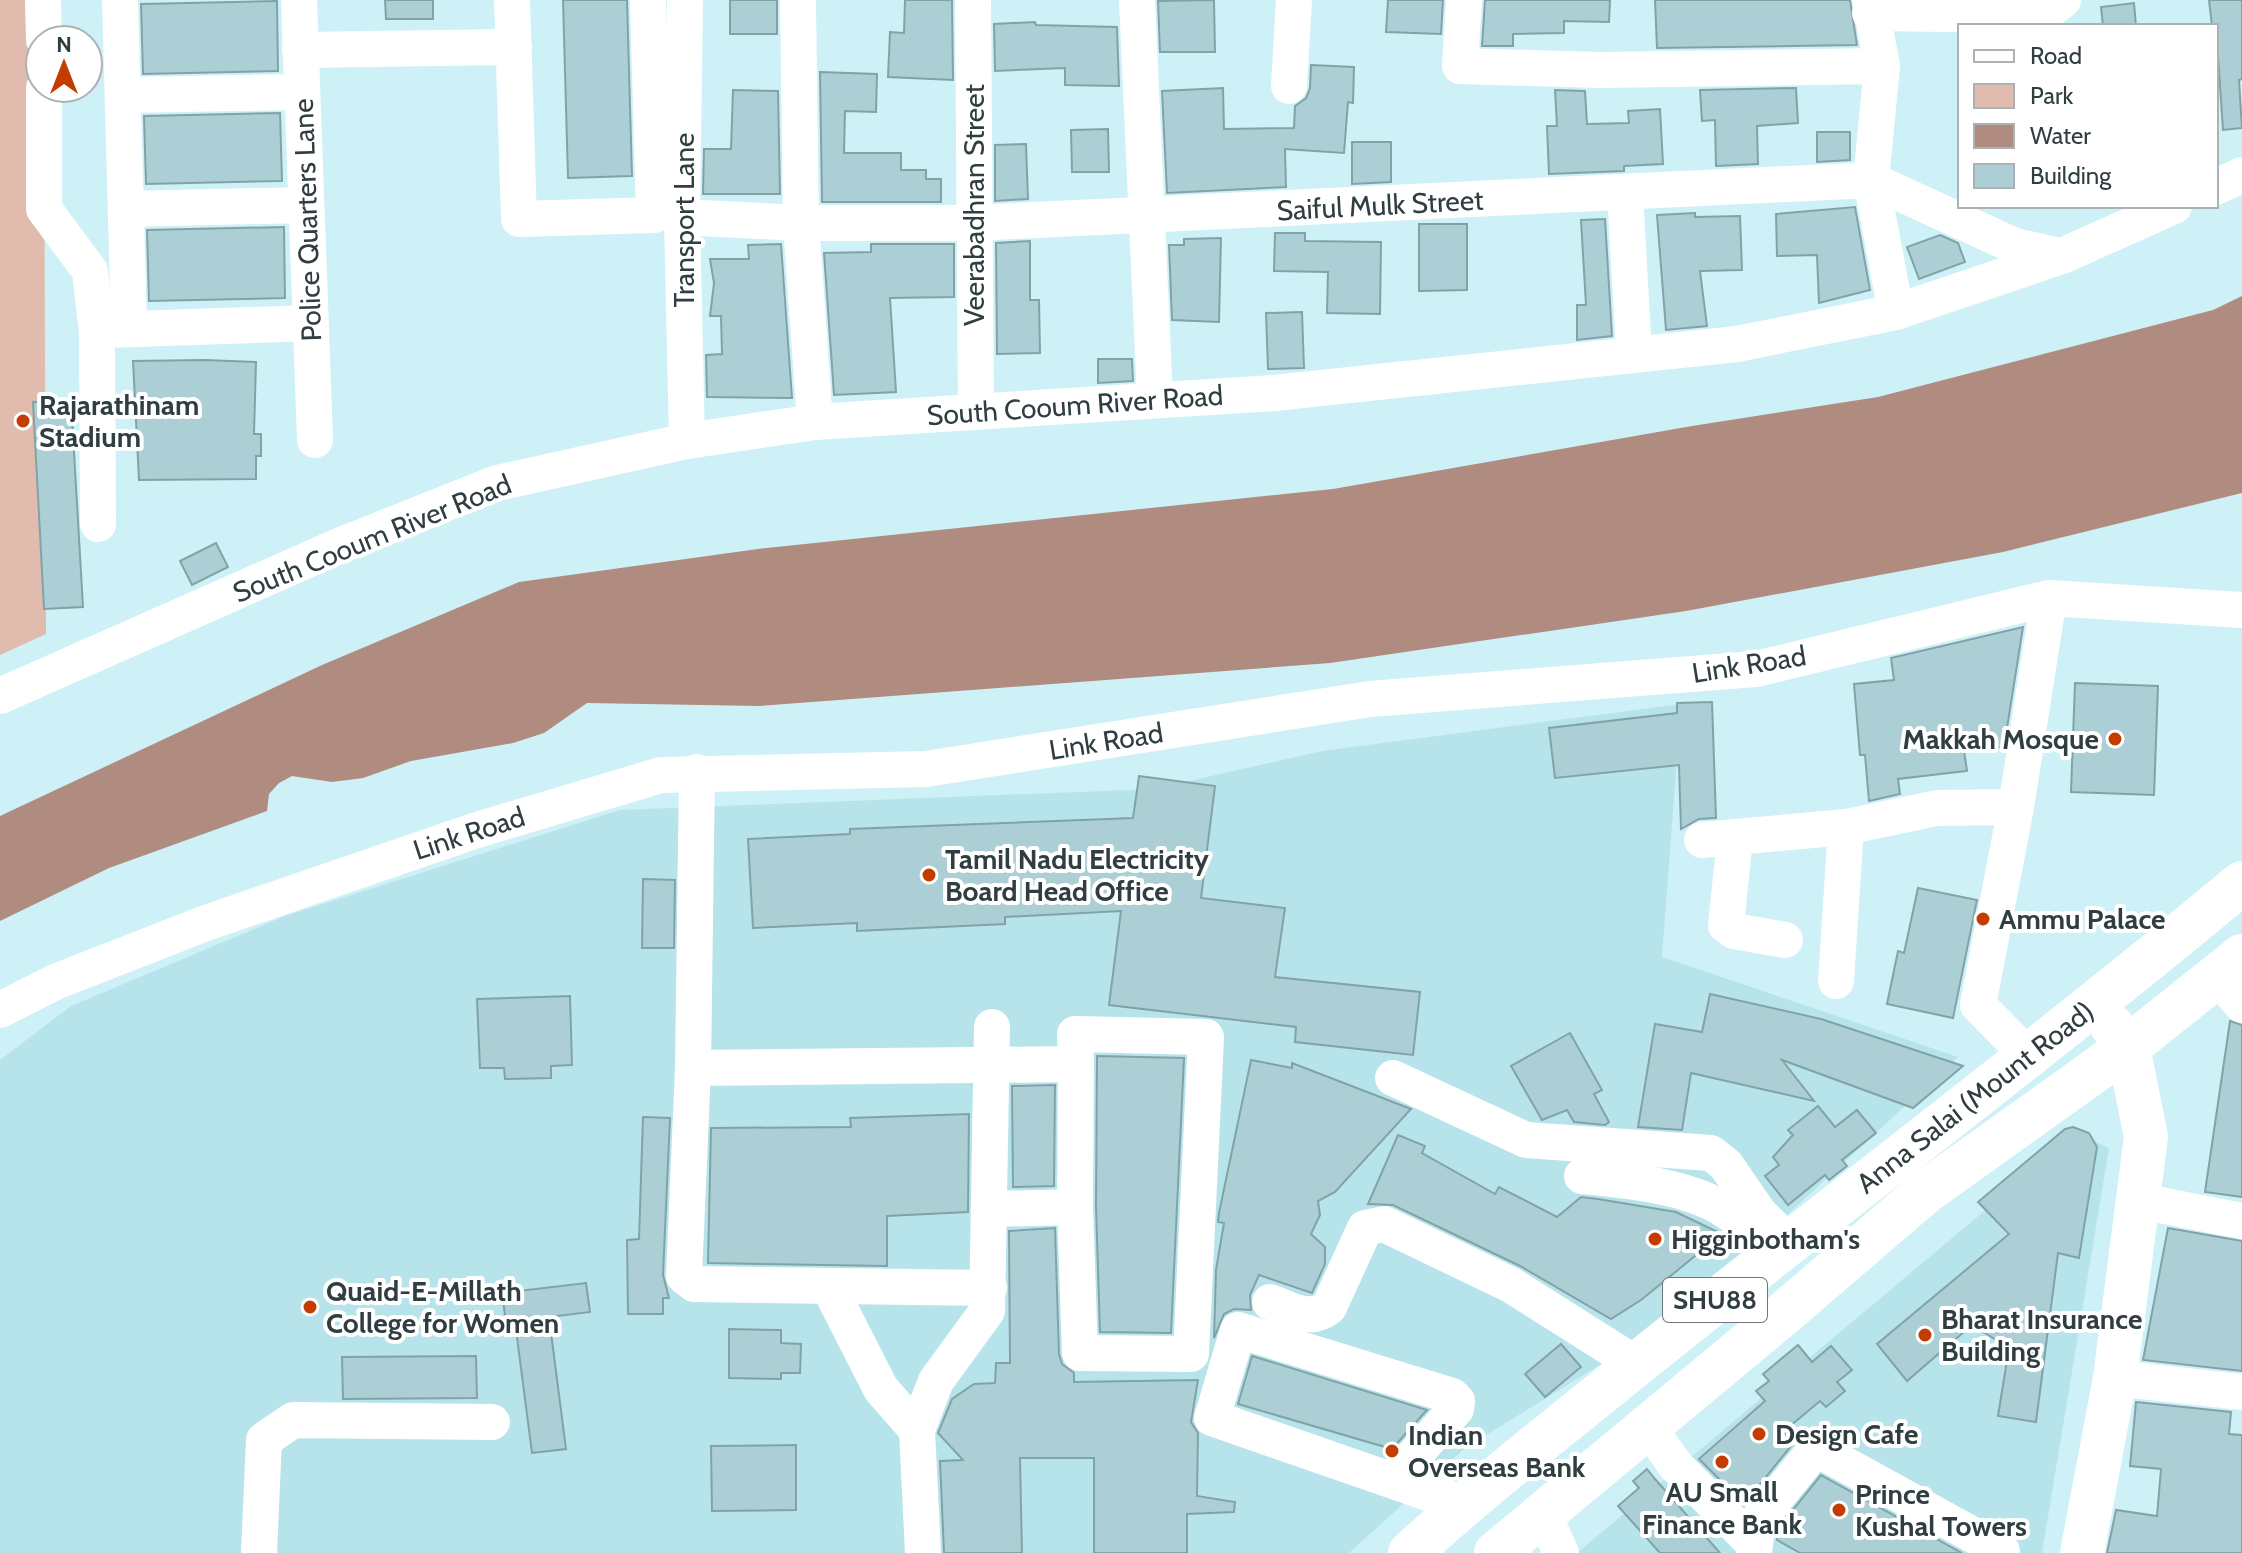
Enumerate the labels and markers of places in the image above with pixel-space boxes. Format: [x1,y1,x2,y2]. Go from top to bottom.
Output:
place label: Rajarathinam Stadium [39,388,199,454]
marker: Rajarathinam Stadium [14,412,32,430]
place label: Makkah Mosque [1903,722,2099,756]
marker: Makkah Mosque [2106,730,2124,748]
place label: Tamil Nadu Electricity Board Head Office [945,842,1209,908]
marker: Tamil Nadu Electricity Board Head Office [920,866,938,884]
place label: Ammu Palace [1999,902,2165,936]
marker: Ammu Palace [1974,910,1992,928]
place label: Higginbotham's [1671,1222,1860,1256]
marker: Higginbotham's [1646,1230,1664,1248]
place label: Quaid-E-Millath College for Women [326,1274,559,1340]
marker: Quaid-E-Millath College for Women [301,1298,319,1316]
place label: Bharat Insurance Building [1941,1302,2142,1368]
marker: Bharat Insurance Building [1916,1326,1934,1344]
place label: Design Cafe [1775,1417,1918,1451]
place label: Indian Overseas Bank [1408,1418,1586,1484]
marker: Design Cafe [1750,1425,1768,1443]
marker: Indian Overseas Bank [1383,1442,1401,1460]
marker: AU Small Finance Bank [1713,1453,1731,1471]
place label: AU Small Finance Bank [1642,1475,1802,1541]
place label: Prince Kushal Towers [1855,1477,2027,1543]
marker: Prince Kushal Towers [1830,1501,1848,1519]

